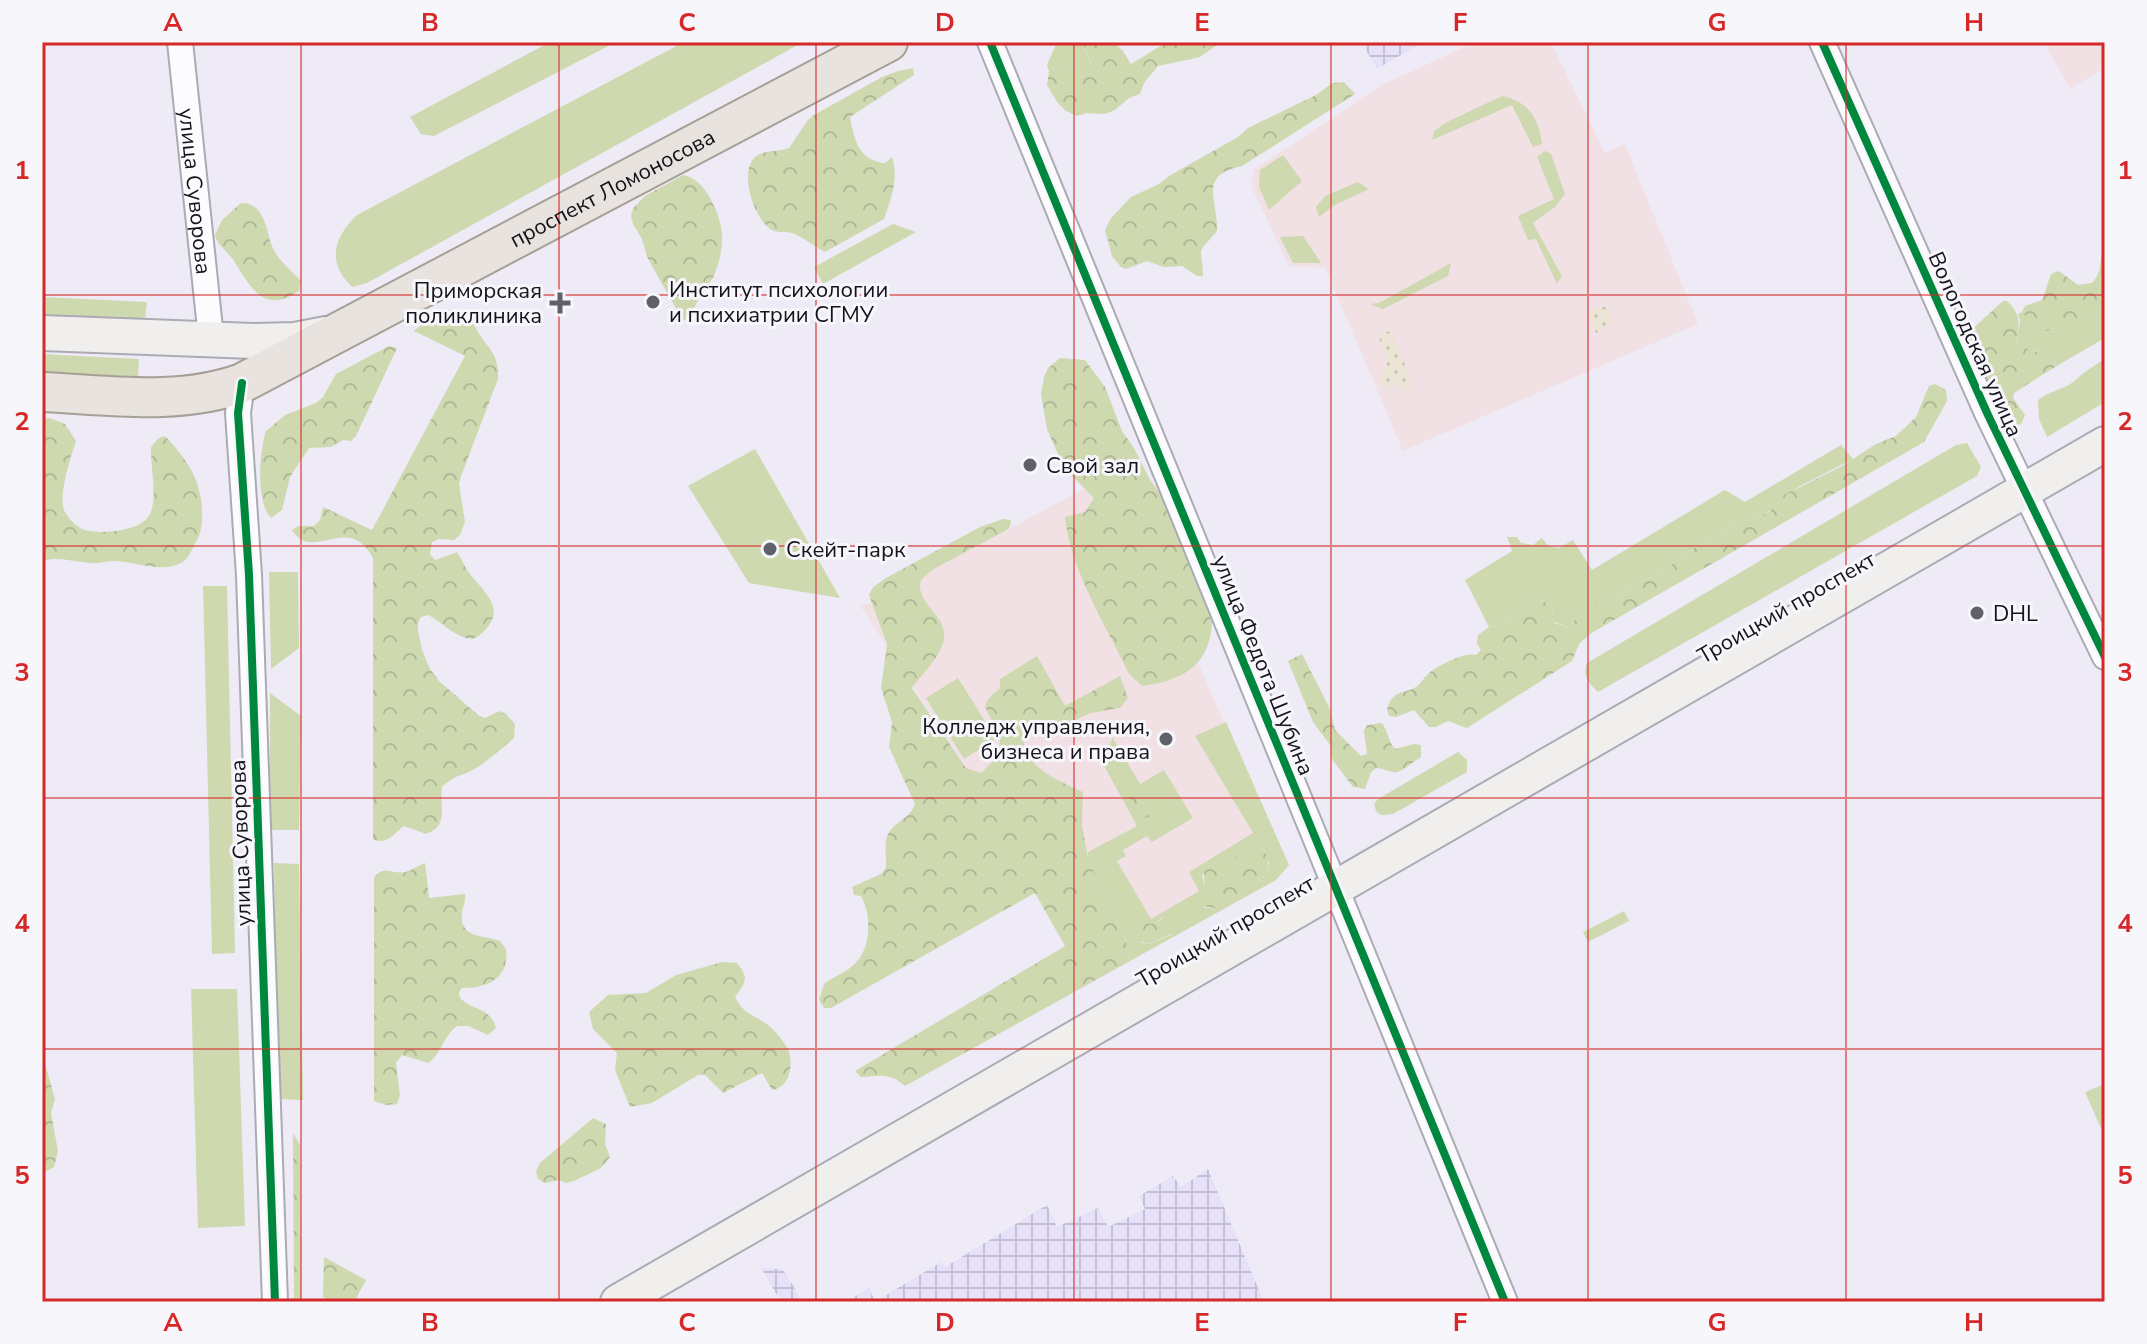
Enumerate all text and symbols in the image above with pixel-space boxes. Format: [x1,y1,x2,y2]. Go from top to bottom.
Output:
text: A [163,5,183,40]
text: B [421,5,439,40]
text: C [678,5,696,40]
text: D [935,5,955,40]
text: E [1194,5,1210,40]
text: F [1453,5,1467,40]
text: G [1707,5,1727,40]
text: H [1964,5,1984,40]
street label: улица Суворова [171,107,218,276]
street label: проспект Ломоносова [504,122,720,255]
text: 1 [14,153,30,188]
text: 1 [2117,153,2133,188]
street label: Вологодская улица [1921,247,2029,442]
place label: Институт психологии и психиатрии СГМУ [669,275,888,330]
place label: Приморская поликлиника [405,276,542,331]
marker: Приморская поликлиника [549,292,571,314]
marker: Институт психологии и психиатрии СГМУ [644,293,662,311]
text: 2 [14,404,30,439]
text: 2 [2117,404,2133,439]
place label: Свой зал [1046,451,1139,481]
marker: Свой зал [1021,456,1039,474]
place label: Скейт-парк [786,535,906,565]
marker: Скейт-парк [761,540,779,558]
street label: Троицкий проспект [1692,545,1881,671]
street label: улица Федота Шубина [1205,551,1321,780]
place label: DHL [1993,599,2038,629]
marker: DHL [1968,604,1986,622]
text: 3 [14,655,30,690]
text: 3 [2117,655,2133,690]
place label: Колледж управления, бизнеса и права [922,712,1150,767]
marker: Колледж управления, бизнеса и права [1157,730,1175,748]
street label: улица Суворова [223,759,259,927]
street label: Троицкий проспект [1131,869,1320,995]
text: 4 [14,906,30,941]
text: 4 [2117,906,2133,941]
text: 5 [14,1158,30,1193]
text: 5 [2117,1158,2133,1193]
text: A [163,1305,183,1340]
text: B [421,1305,439,1340]
text: C [678,1305,696,1340]
text: D [935,1305,955,1340]
text: E [1194,1305,1210,1340]
text: F [1453,1305,1467,1340]
text: G [1707,1305,1727,1340]
text: H [1964,1305,1984,1340]

